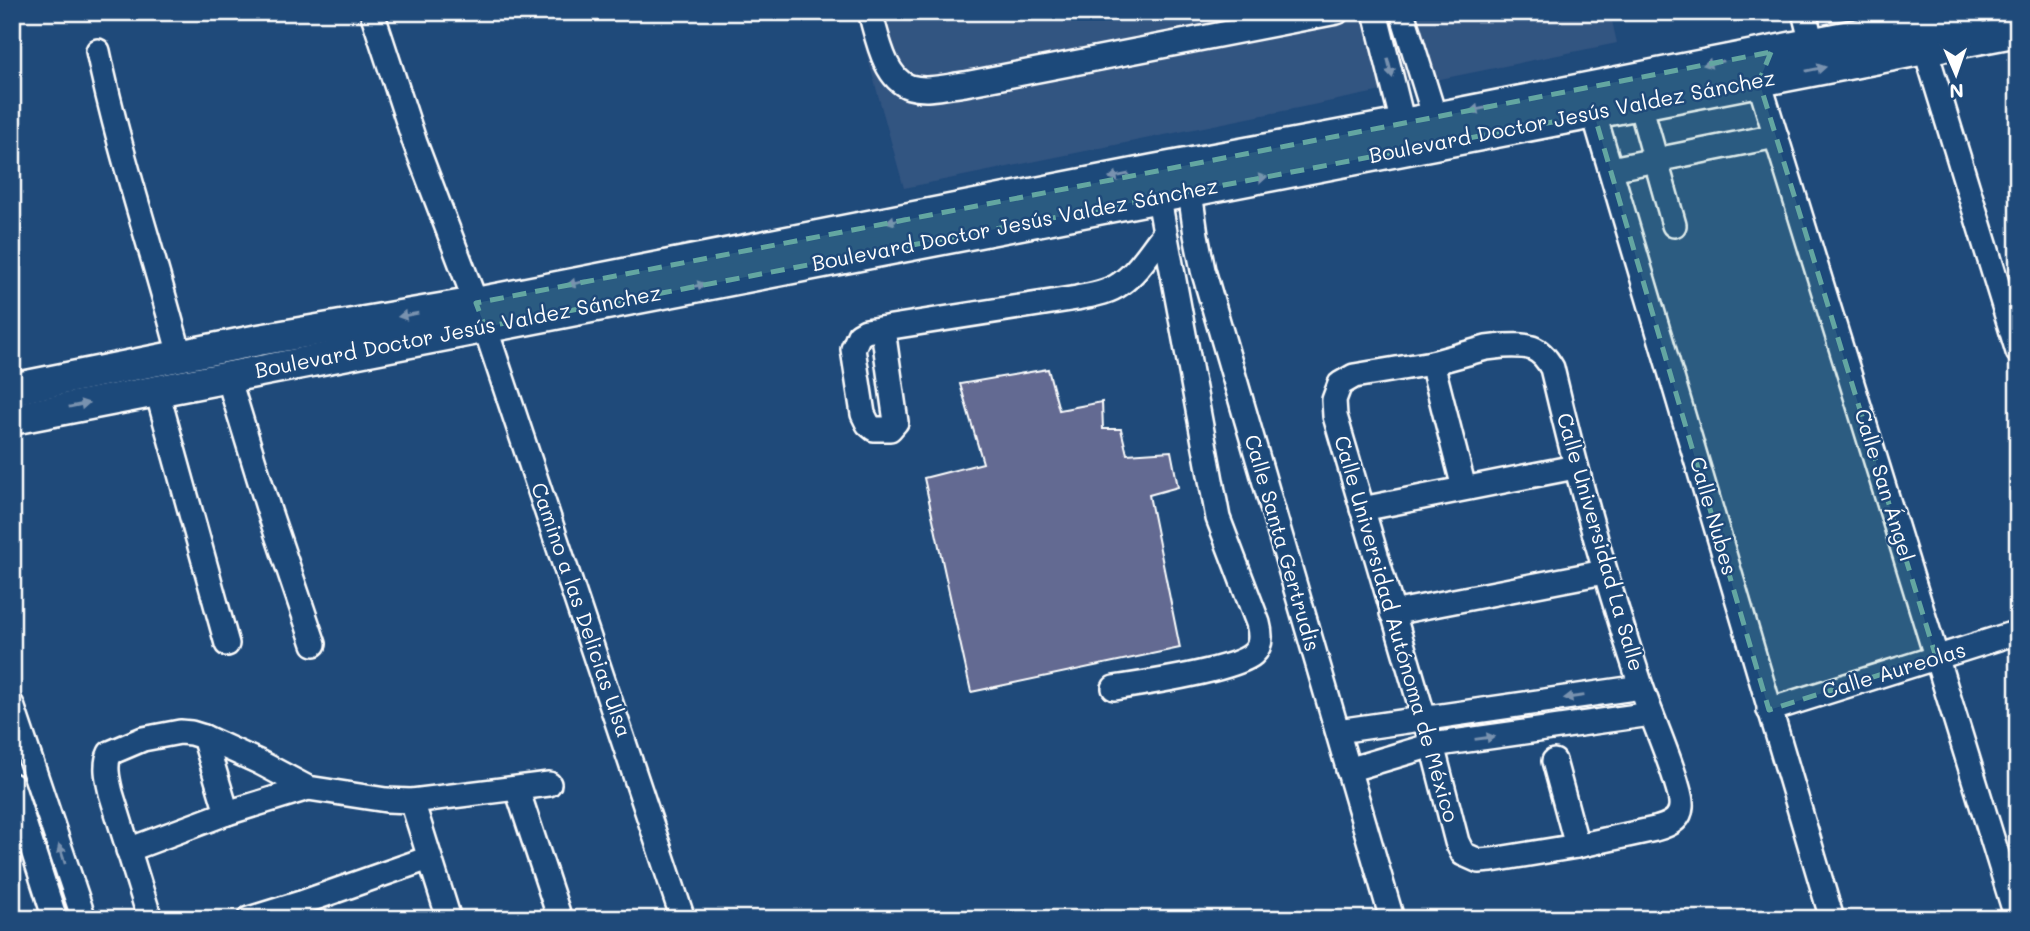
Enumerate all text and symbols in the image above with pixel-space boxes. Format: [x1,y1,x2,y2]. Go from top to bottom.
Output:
north arrow [1922,38,1992,108]
one-way arrow [1385,57,1396,79]
one-way arrow [1702,58,1724,69]
street label: Boulevard Doctor Jesús Valdez Sánchez [1366,63,1777,168]
one-way arrow [1805,63,1827,74]
text: N [1949,79,1964,104]
one-way arrow [1469,103,1491,114]
street label: Boulevard Doctor Jesús Valdez Sánchez [809,171,1220,276]
one-way arrow [1108,171,1130,182]
one-way arrow [1246,173,1268,184]
one-way arrow [885,215,907,226]
street label: Boulevard Doctor Jesús Valdez Sánchez [252,278,663,383]
one-way arrow [566,278,588,289]
one-way arrow [685,280,707,291]
one-way arrow [397,310,419,321]
one-way arrow [68,400,90,411]
street label: Calle San Ángel [1849,405,1921,564]
street label: Calle Universidad La Salle [1552,409,1651,674]
street label: Calle Santa Gertrudis [1240,431,1327,654]
street label: Calle Universidad Autónoma de México [1329,432,1466,825]
street label: Calle Nubes [1685,453,1744,578]
street label: Camino a las Delicias Ulsa [526,479,639,740]
street label: Calle Aureolas [1818,635,1969,704]
one-way arrow [1563,692,1585,703]
one-way arrow [1474,732,1496,743]
one-way arrow [56,843,67,864]

